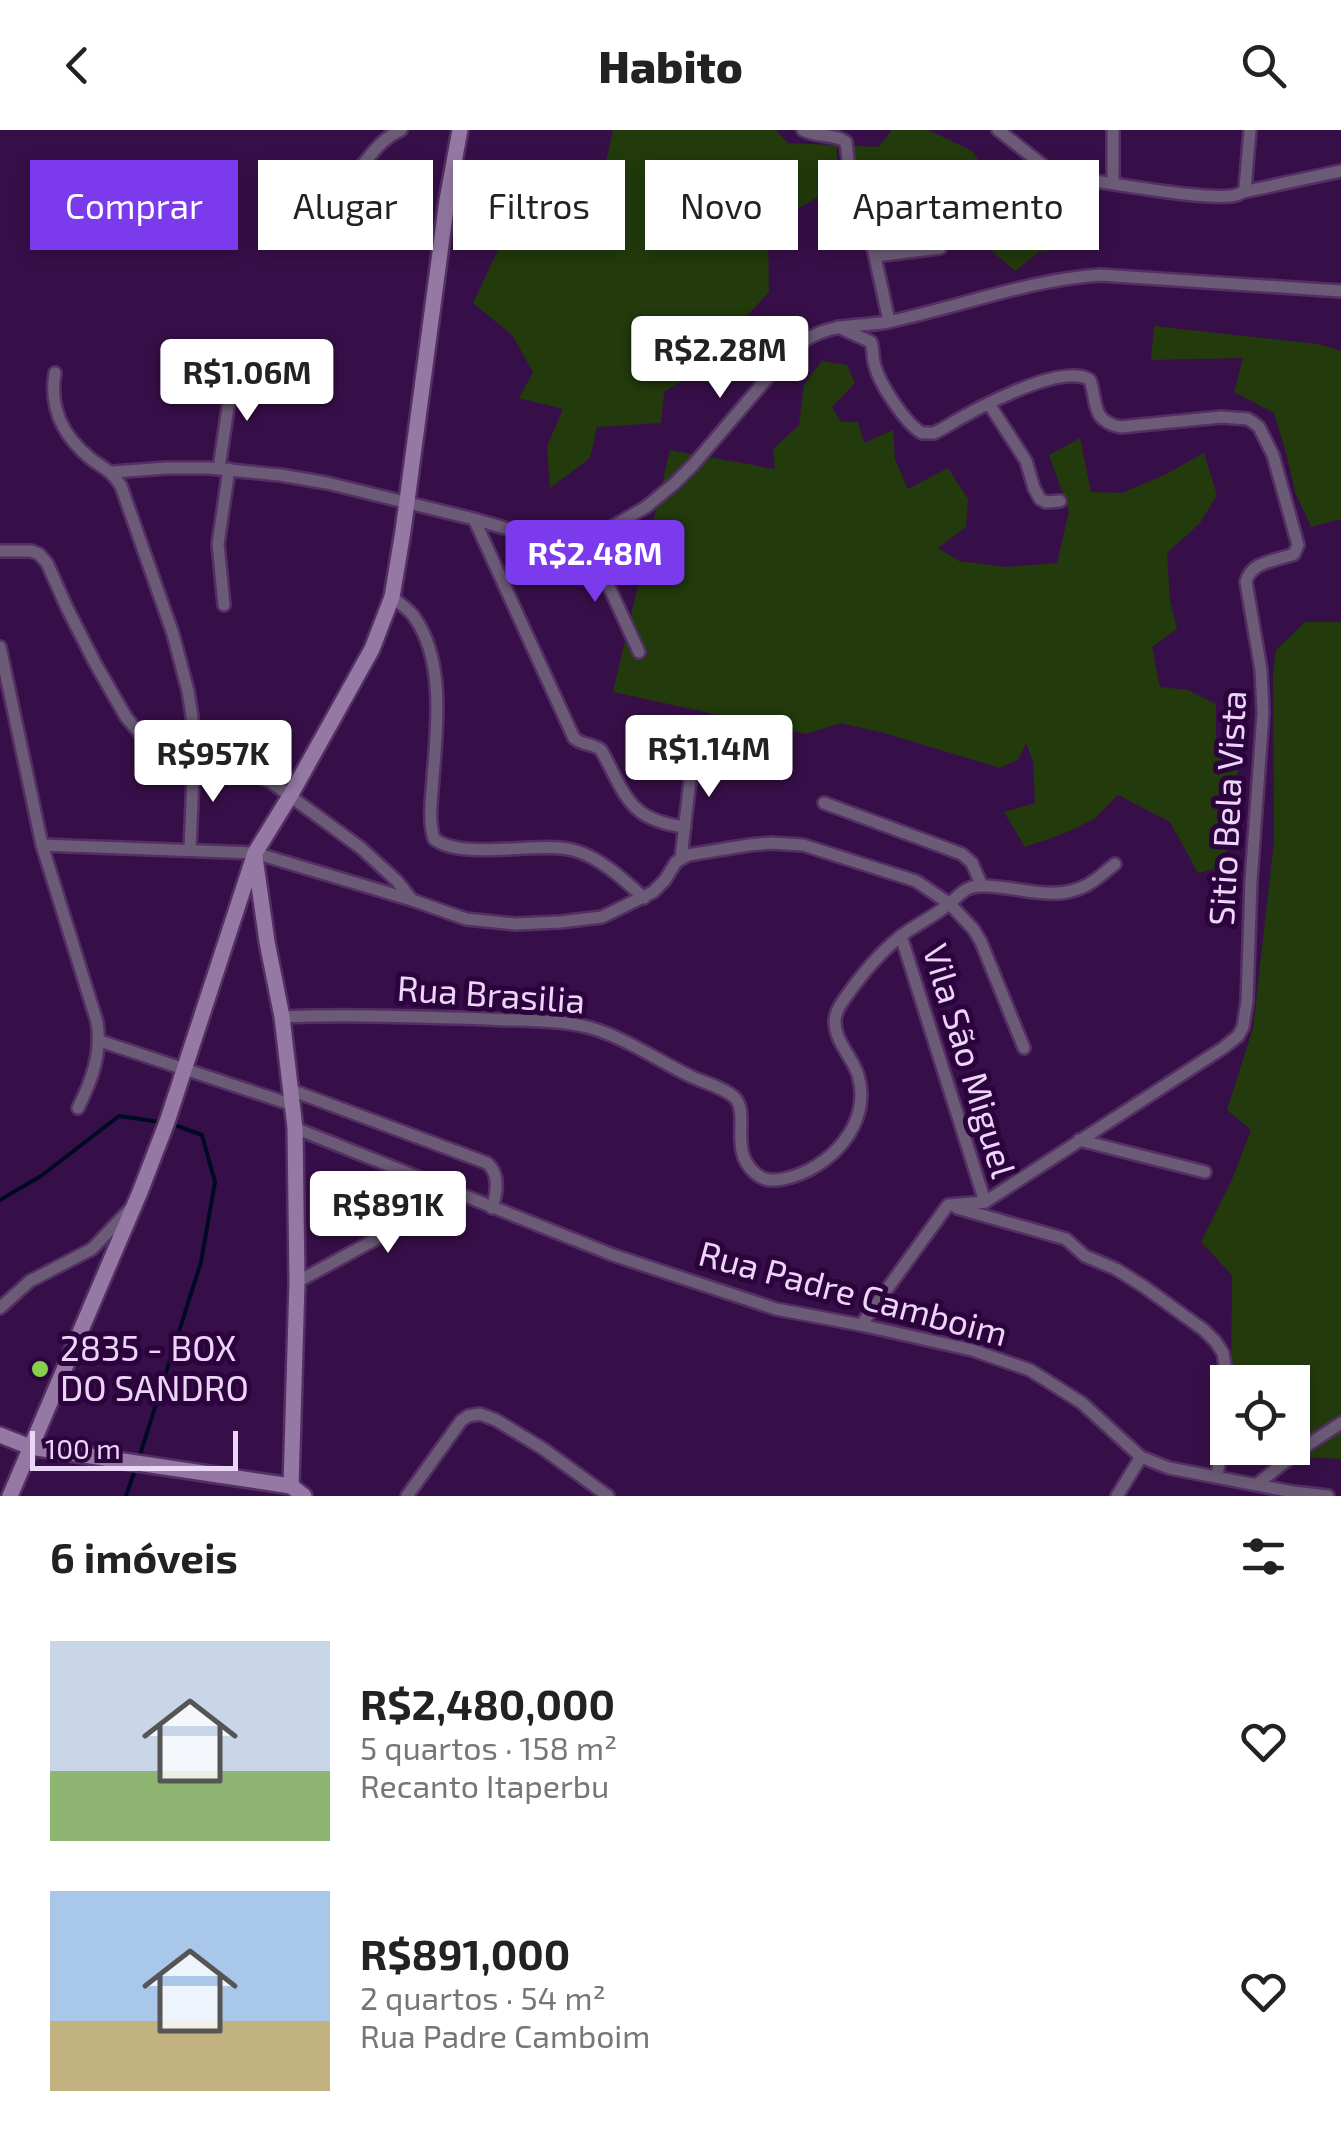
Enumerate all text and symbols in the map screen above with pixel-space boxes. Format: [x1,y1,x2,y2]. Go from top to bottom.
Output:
icon: back [50,38,105,93]
text: Habito [598,38,743,92]
icon: search [1236,38,1291,93]
chip: Comprar [30,160,238,250]
chip: Alugar [258,160,433,250]
chip: Filtros [453,160,625,250]
chip: Novo [645,160,798,250]
chip: Apartamento [818,160,1099,250]
pin: R$2.28M [628,316,812,401]
text: R$2.28M [653,329,787,367]
pin: R$1.06M [155,339,339,424]
text: R$1.06M [182,352,312,390]
pin: R$2.48M [503,520,687,605]
text: R$2.48M [527,533,663,571]
street label: Sitio Bela Vista [1199,689,1253,927]
pin: R$1.14M [617,715,801,800]
pin: R$957K [132,720,294,805]
text: R$1.14M [648,728,771,766]
text: R$957K [157,733,270,771]
street label: Vila São Miguel [915,939,1027,1183]
street label: Rua Brasilia [396,965,587,1021]
pin: R$891K [307,1171,469,1256]
text: R$891K [332,1184,444,1222]
street label: Rua Padre Camboim [695,1231,1012,1353]
place label: 2835 - BOX DO SANDRO [60,1326,249,1408]
marker: 2835 - BOX DO SANDRO [29,1358,51,1380]
map controls [1210,1365,1310,1465]
button: locate [1210,1365,1310,1465]
scale bar [30,1426,238,1470]
text: 100 m [45,1431,121,1465]
icon: filters [1236,1529,1291,1584]
text: 6 imóveis [50,1531,238,1581]
text: R$2,480,000 [360,1678,615,1728]
icon: home [130,1681,250,1801]
icon: heart [1236,1714,1291,1769]
text: 5 quartos · 158 m² [360,1728,617,1766]
text: Recanto Itaperbu [360,1766,609,1804]
text: R$891,000 [360,1928,570,1978]
icon: home [130,1931,250,2051]
icon: heart [1236,1964,1291,2019]
text: 2 quartos · 54 m² [360,1978,606,2016]
text: Rua Padre Camboim [360,2016,650,2054]

